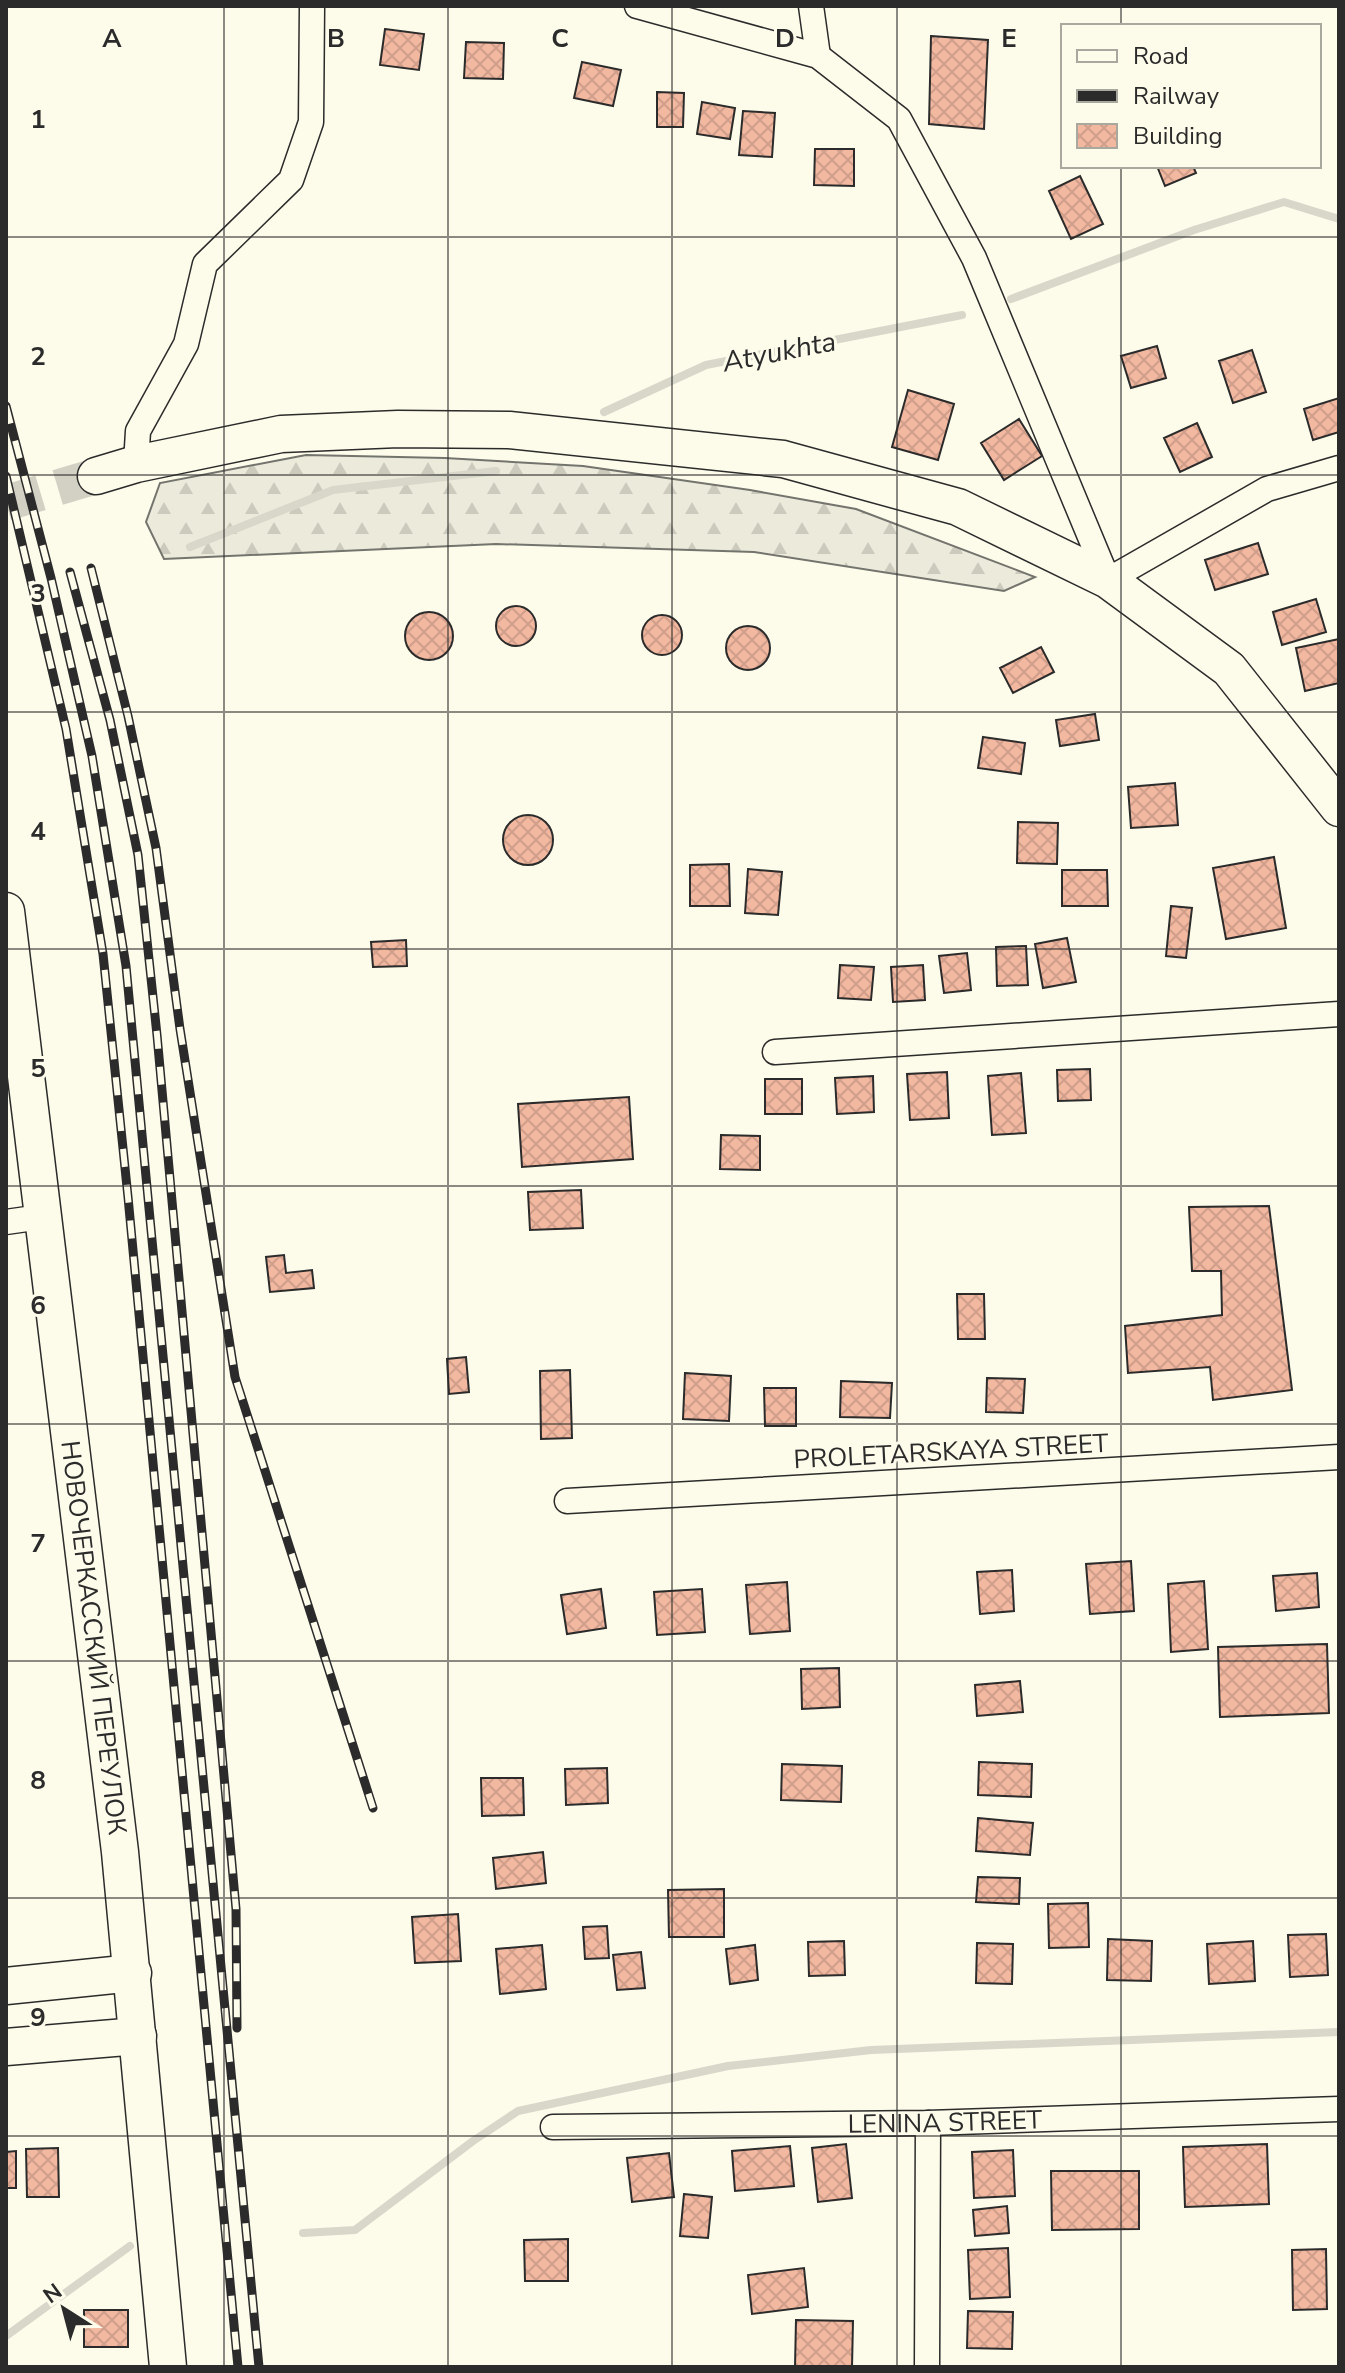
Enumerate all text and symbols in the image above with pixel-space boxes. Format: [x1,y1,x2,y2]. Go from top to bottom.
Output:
text: A [102,21,122,56]
text: B [327,21,345,56]
text: C [551,21,569,56]
text: D [775,21,795,56]
text: E [1001,21,1017,56]
legend [1061,24,1321,168]
text: Road [1133,40,1189,72]
text: Railway [1133,80,1220,112]
text: 1 [30,102,46,137]
text: Building [1133,120,1223,152]
water label: Atyukhta [718,322,839,382]
text: 2 [30,339,46,374]
text: 3 [30,576,46,611]
text: 4 [30,814,46,849]
text: 5 [30,1051,46,1086]
text: 6 [30,1288,46,1323]
street label: PROLETARSKAYA STREET [793,1426,1110,1477]
street label: НОВОЧЕРКАССКИЙ ПЕРЕУЛОК [52,1439,135,1837]
text: 7 [30,1526,46,1561]
text: 8 [30,1763,46,1798]
text: 9 [30,2000,46,2035]
street label: LENINA STREET [848,2102,1043,2142]
north arrow [24,2269,104,2349]
text: N [37,2277,68,2311]

